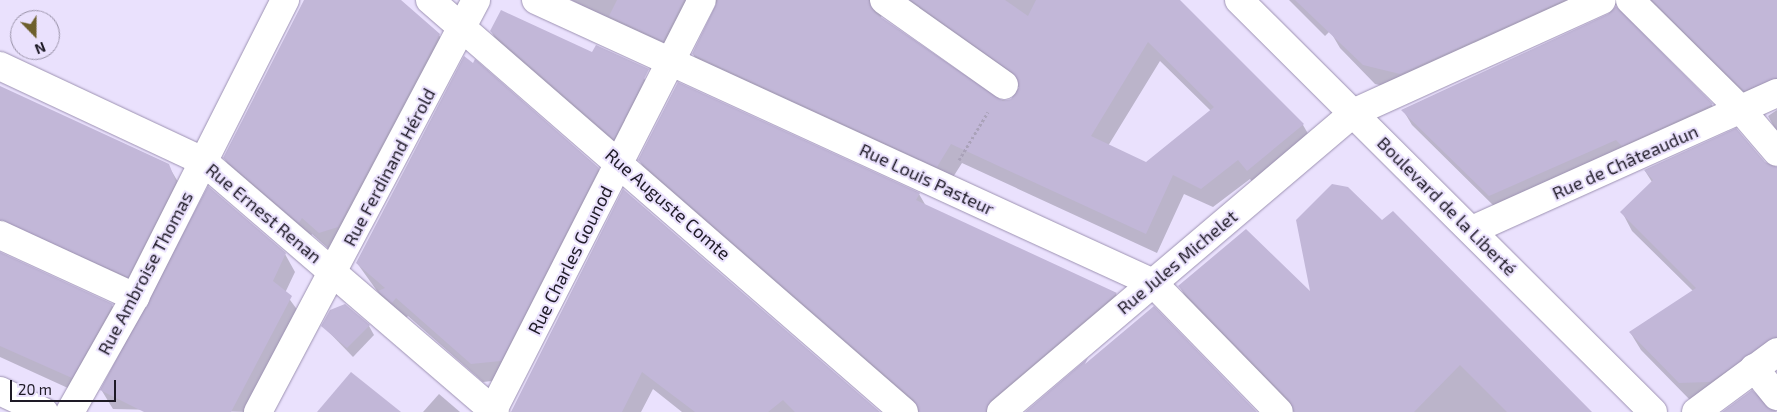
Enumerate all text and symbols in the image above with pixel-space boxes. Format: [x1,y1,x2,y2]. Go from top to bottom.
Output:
north arrow [10,10,60,60]
text: N [33,39,48,58]
street label: Rue Ferdinand Hérold [338,84,440,250]
street label: Rue de Châteaudun [1549,120,1701,204]
street label: Boulevard de la Liberté [1373,132,1521,280]
street label: Rue Louis Pasteur [856,138,998,220]
street label: Rue Auguste Comte [601,144,735,264]
street label: Rue Ernest Renan [202,158,326,268]
street label: Rue Charles Gounod [523,182,617,338]
street label: Rue Ambroise Thomas [93,187,197,359]
street label: Rue Jules Michelet [1112,205,1242,319]
scale bar [12,370,119,402]
text: 20 m [18,380,52,398]

